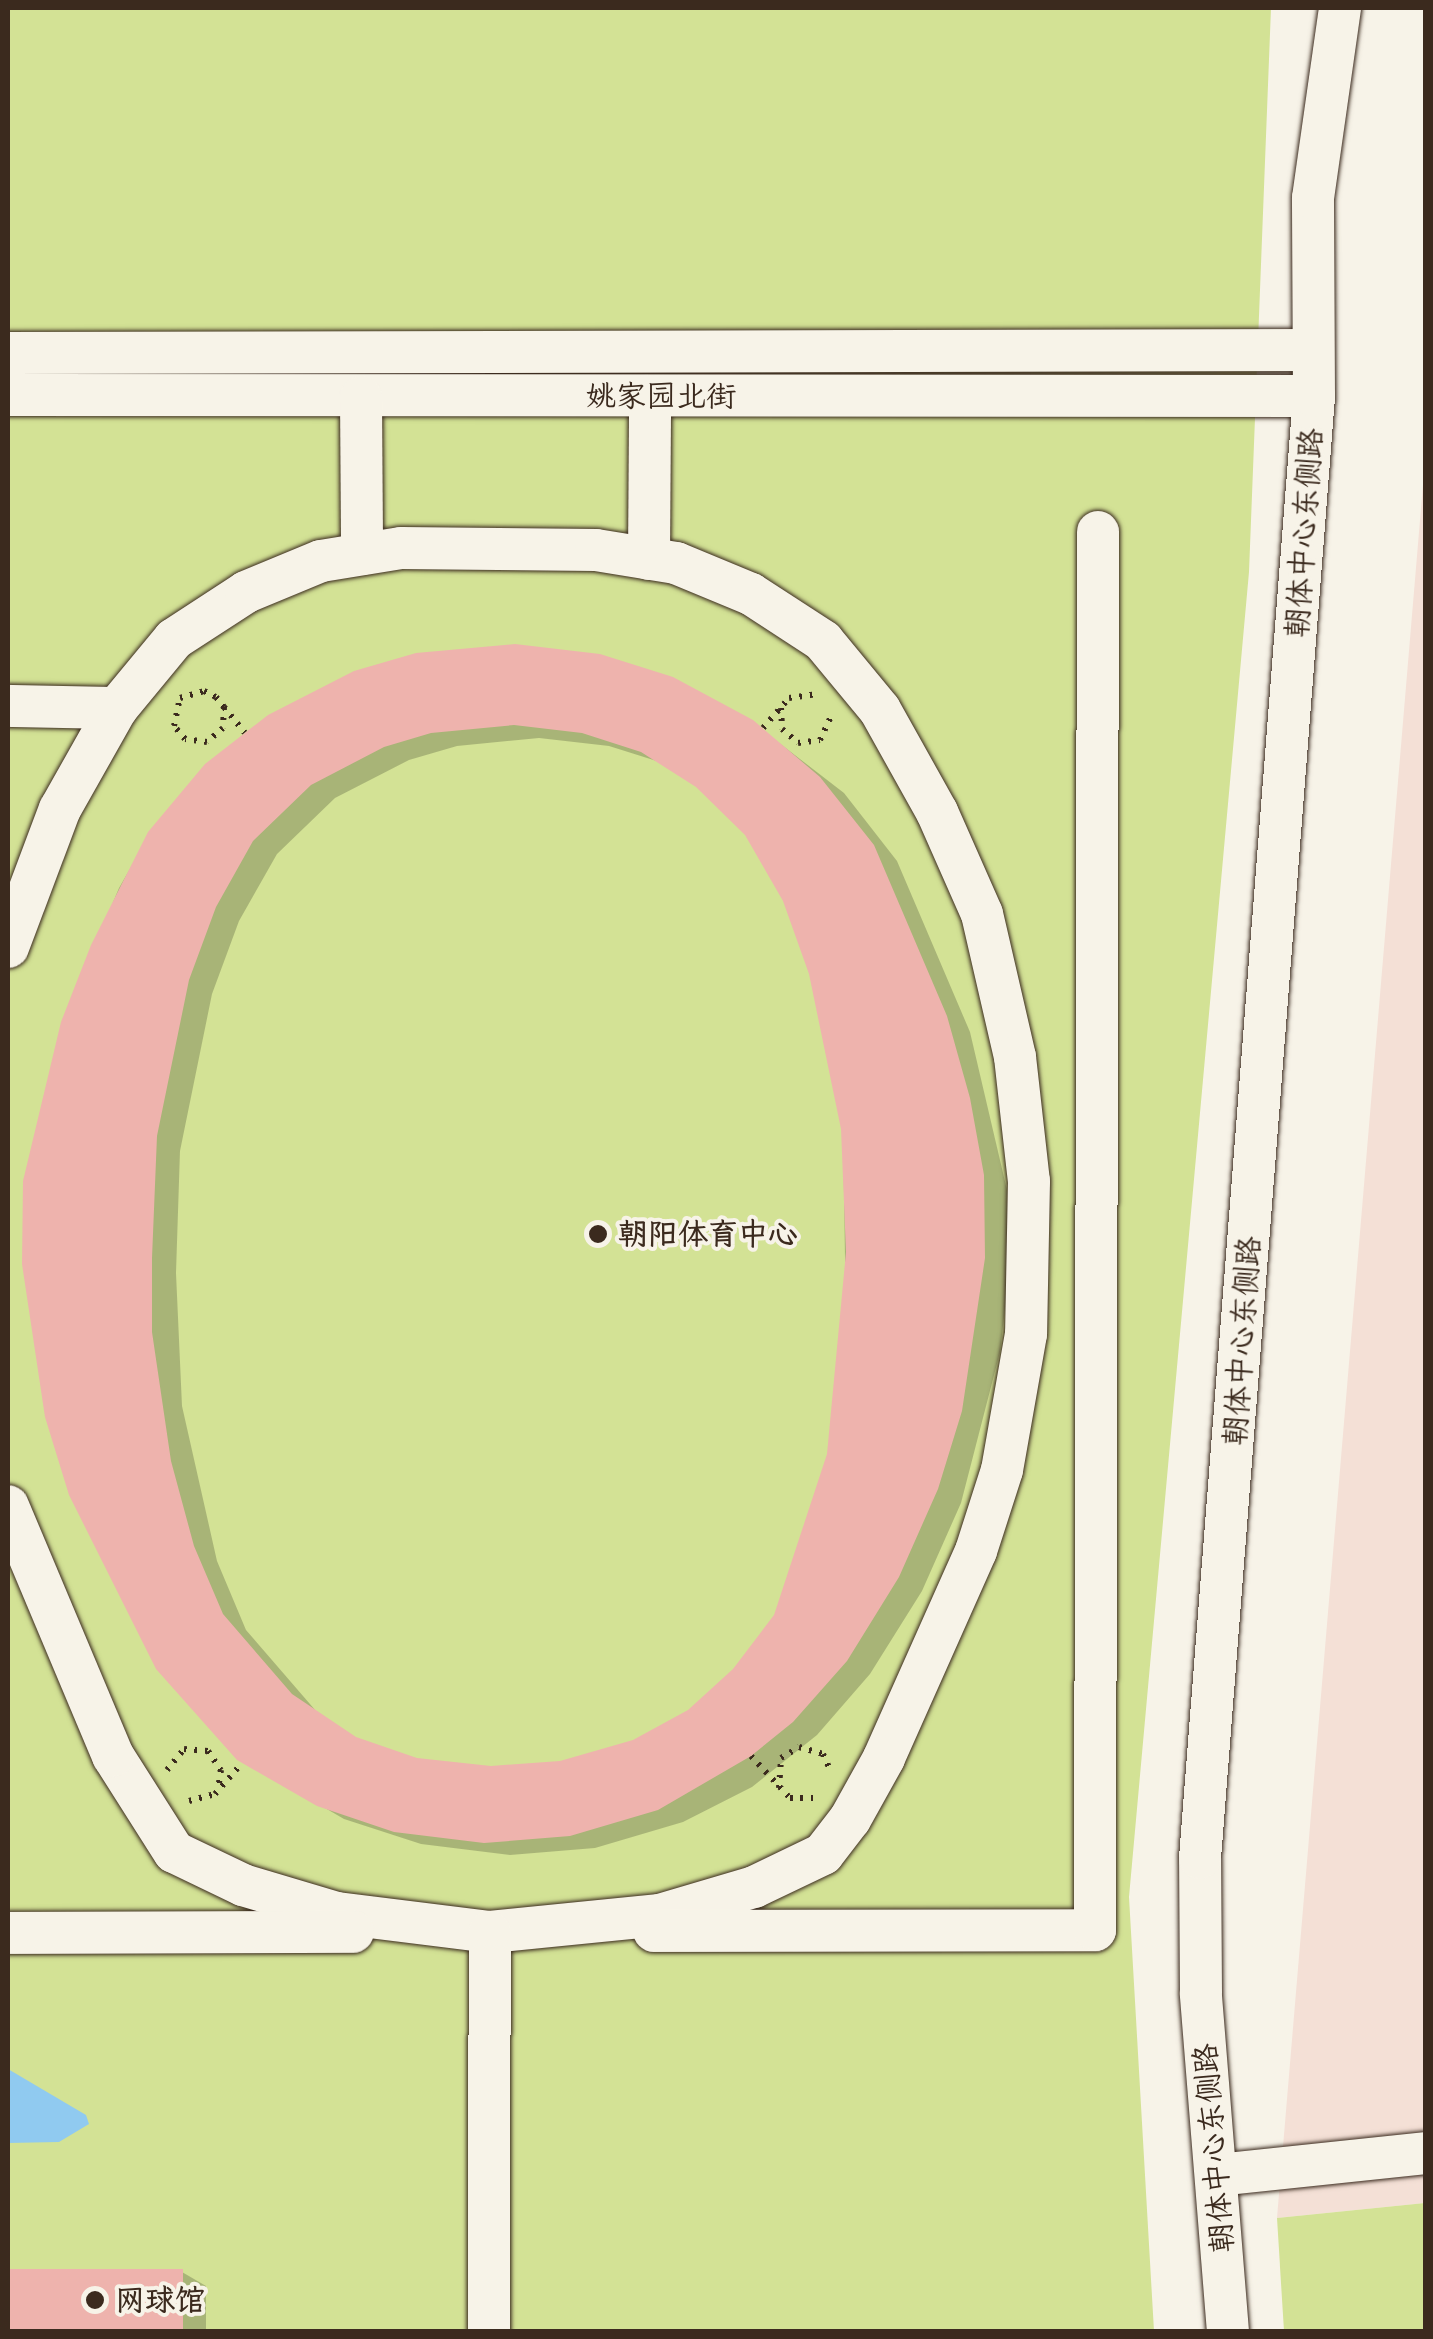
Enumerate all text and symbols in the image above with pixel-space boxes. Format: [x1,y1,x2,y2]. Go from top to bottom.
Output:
street label: 姚家园北街 [586,378,736,414]
street label: 朝体中心东侧路 [1279,427,1329,639]
place label: 朝阳体育中心 [618,1216,798,1252]
marker: 朝阳体育中心 [587,1223,609,1245]
street label: 朝体中心东侧路 [1217,1235,1267,1447]
street label: 朝体中心东侧路 [1187,2042,1241,2254]
place label: 网球馆 [115,2282,205,2318]
marker: 网球馆 [84,2289,106,2311]

